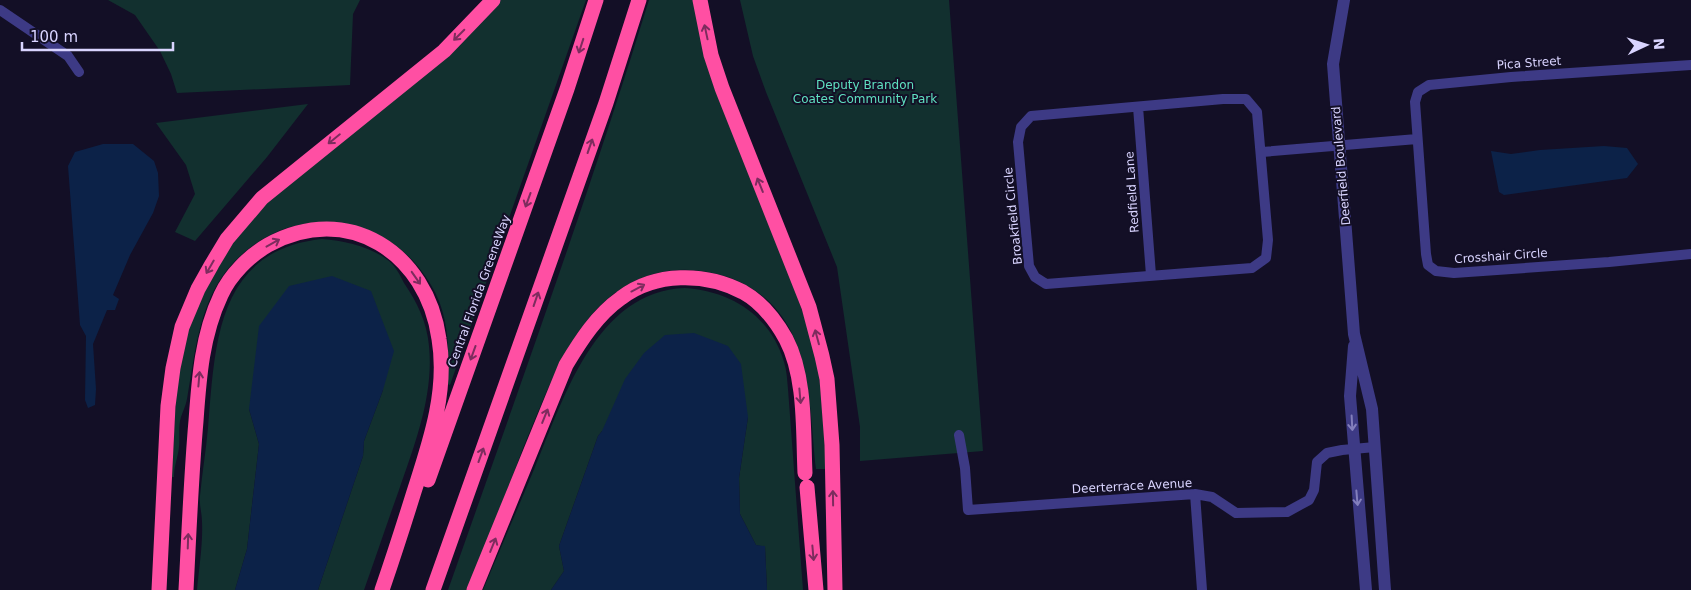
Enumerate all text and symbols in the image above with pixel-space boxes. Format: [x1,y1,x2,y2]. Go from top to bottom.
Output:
scale bar [22,20,174,52]
north arrow [1621,20,1671,70]
one-way arrow [701,25,710,41]
text: 100 m [30,28,78,46]
one-way arrow [453,29,465,42]
one-way arrow [576,38,585,54]
text: N [1651,38,1667,50]
street label: Pica Street [1496,54,1562,72]
park label: Deputy Brandon Coates Community Park [793,78,937,106]
street label: Deerfield Boulevard [1329,106,1353,226]
one-way arrow [328,134,341,145]
one-way arrow [586,139,595,154]
street label: Redfield Lane [1122,151,1142,233]
street label: Broakfield Circle [1001,167,1025,265]
one-way arrow [755,178,764,193]
one-way arrow [523,192,532,207]
street label: Central Florida GreeneWay [445,213,513,369]
one-way arrow [265,237,279,247]
street label: Crosshair Circle [1454,246,1548,266]
one-way arrow [205,260,215,274]
one-way arrow [411,271,421,285]
one-way arrow [630,283,645,292]
one-way arrow [532,292,541,307]
one-way arrow [812,329,822,345]
one-way arrow [468,345,477,360]
one-way arrow [194,371,204,387]
one-way arrow [795,388,805,404]
one-way arrow [541,409,551,424]
one-way arrow [1347,414,1356,430]
one-way arrow [477,448,486,463]
street label: Deerterrace Avenue [1072,476,1192,496]
one-way arrow [1353,489,1362,505]
one-way arrow [828,491,838,507]
one-way arrow [184,534,193,550]
one-way arrow [488,538,498,553]
one-way arrow [808,545,818,561]

